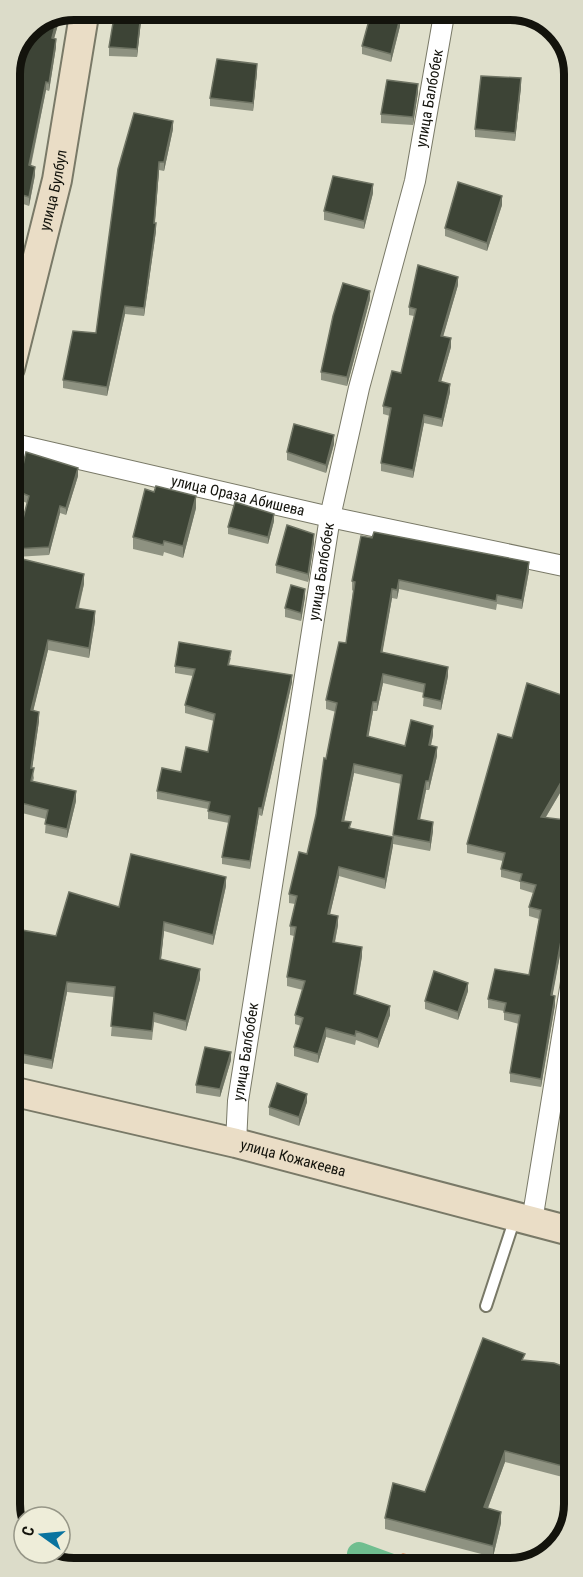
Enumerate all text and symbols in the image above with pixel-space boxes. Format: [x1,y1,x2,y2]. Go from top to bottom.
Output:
street label: улица Балбобек [412,48,447,149]
street label: улица Булбул [36,148,71,233]
street label: улица Ораза Абишева [169,472,307,520]
street label: улица Балбобек [305,521,338,622]
street label: улица Балбобек [229,1001,262,1102]
street label: улица Кожакеева [238,1136,348,1181]
north arrow [12,1505,72,1565]
text: С [18,1524,38,1538]

